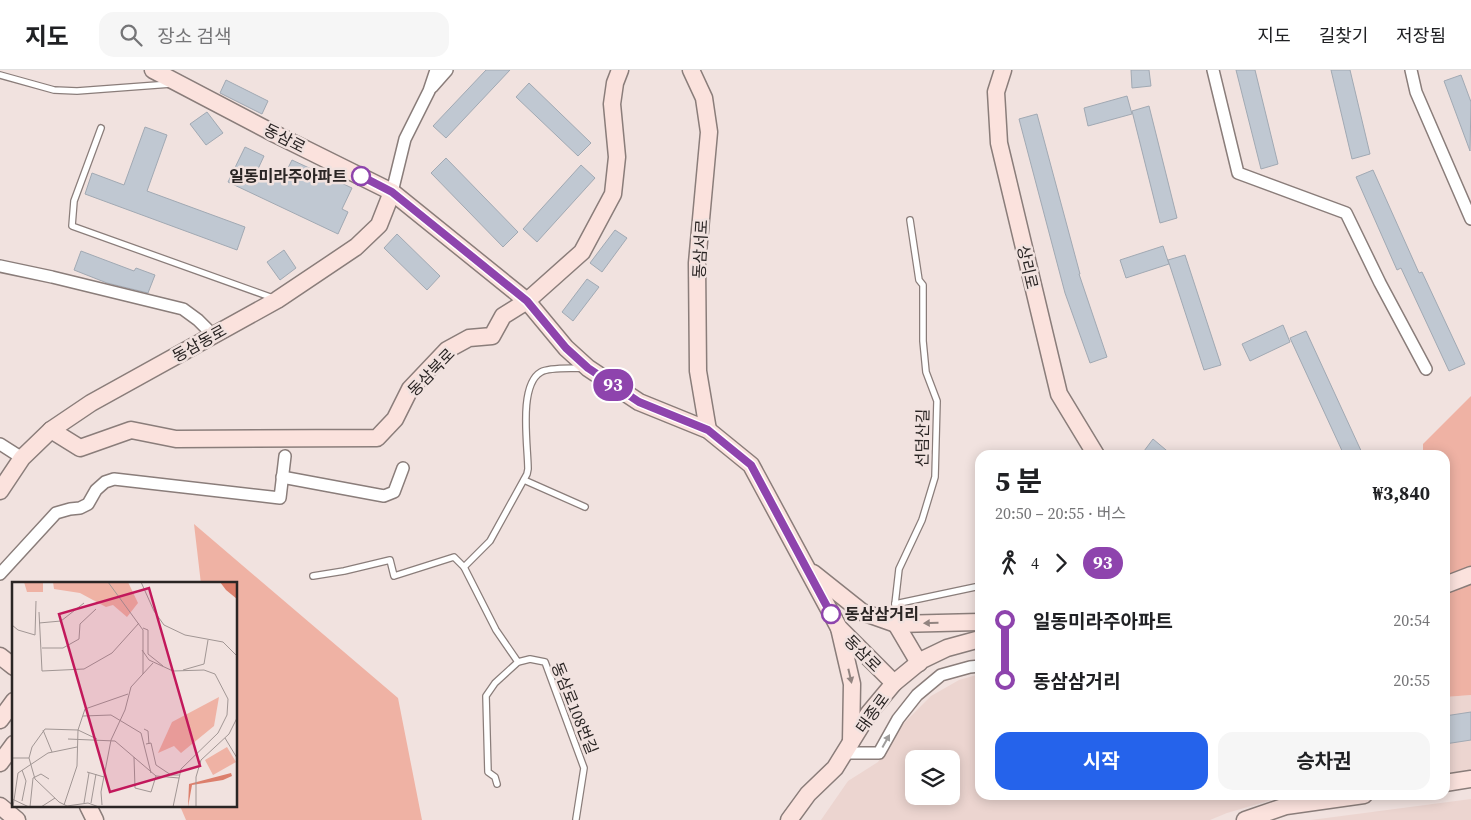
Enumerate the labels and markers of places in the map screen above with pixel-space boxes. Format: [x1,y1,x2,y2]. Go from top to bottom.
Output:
place label: 일동미라주아파트 [229,165,347,187]
marker: 일동미라주아파트 [351,166,371,186]
place label: 동삼삼거리 [845,603,919,625]
marker: 동삼삼거리 [821,604,841,624]

